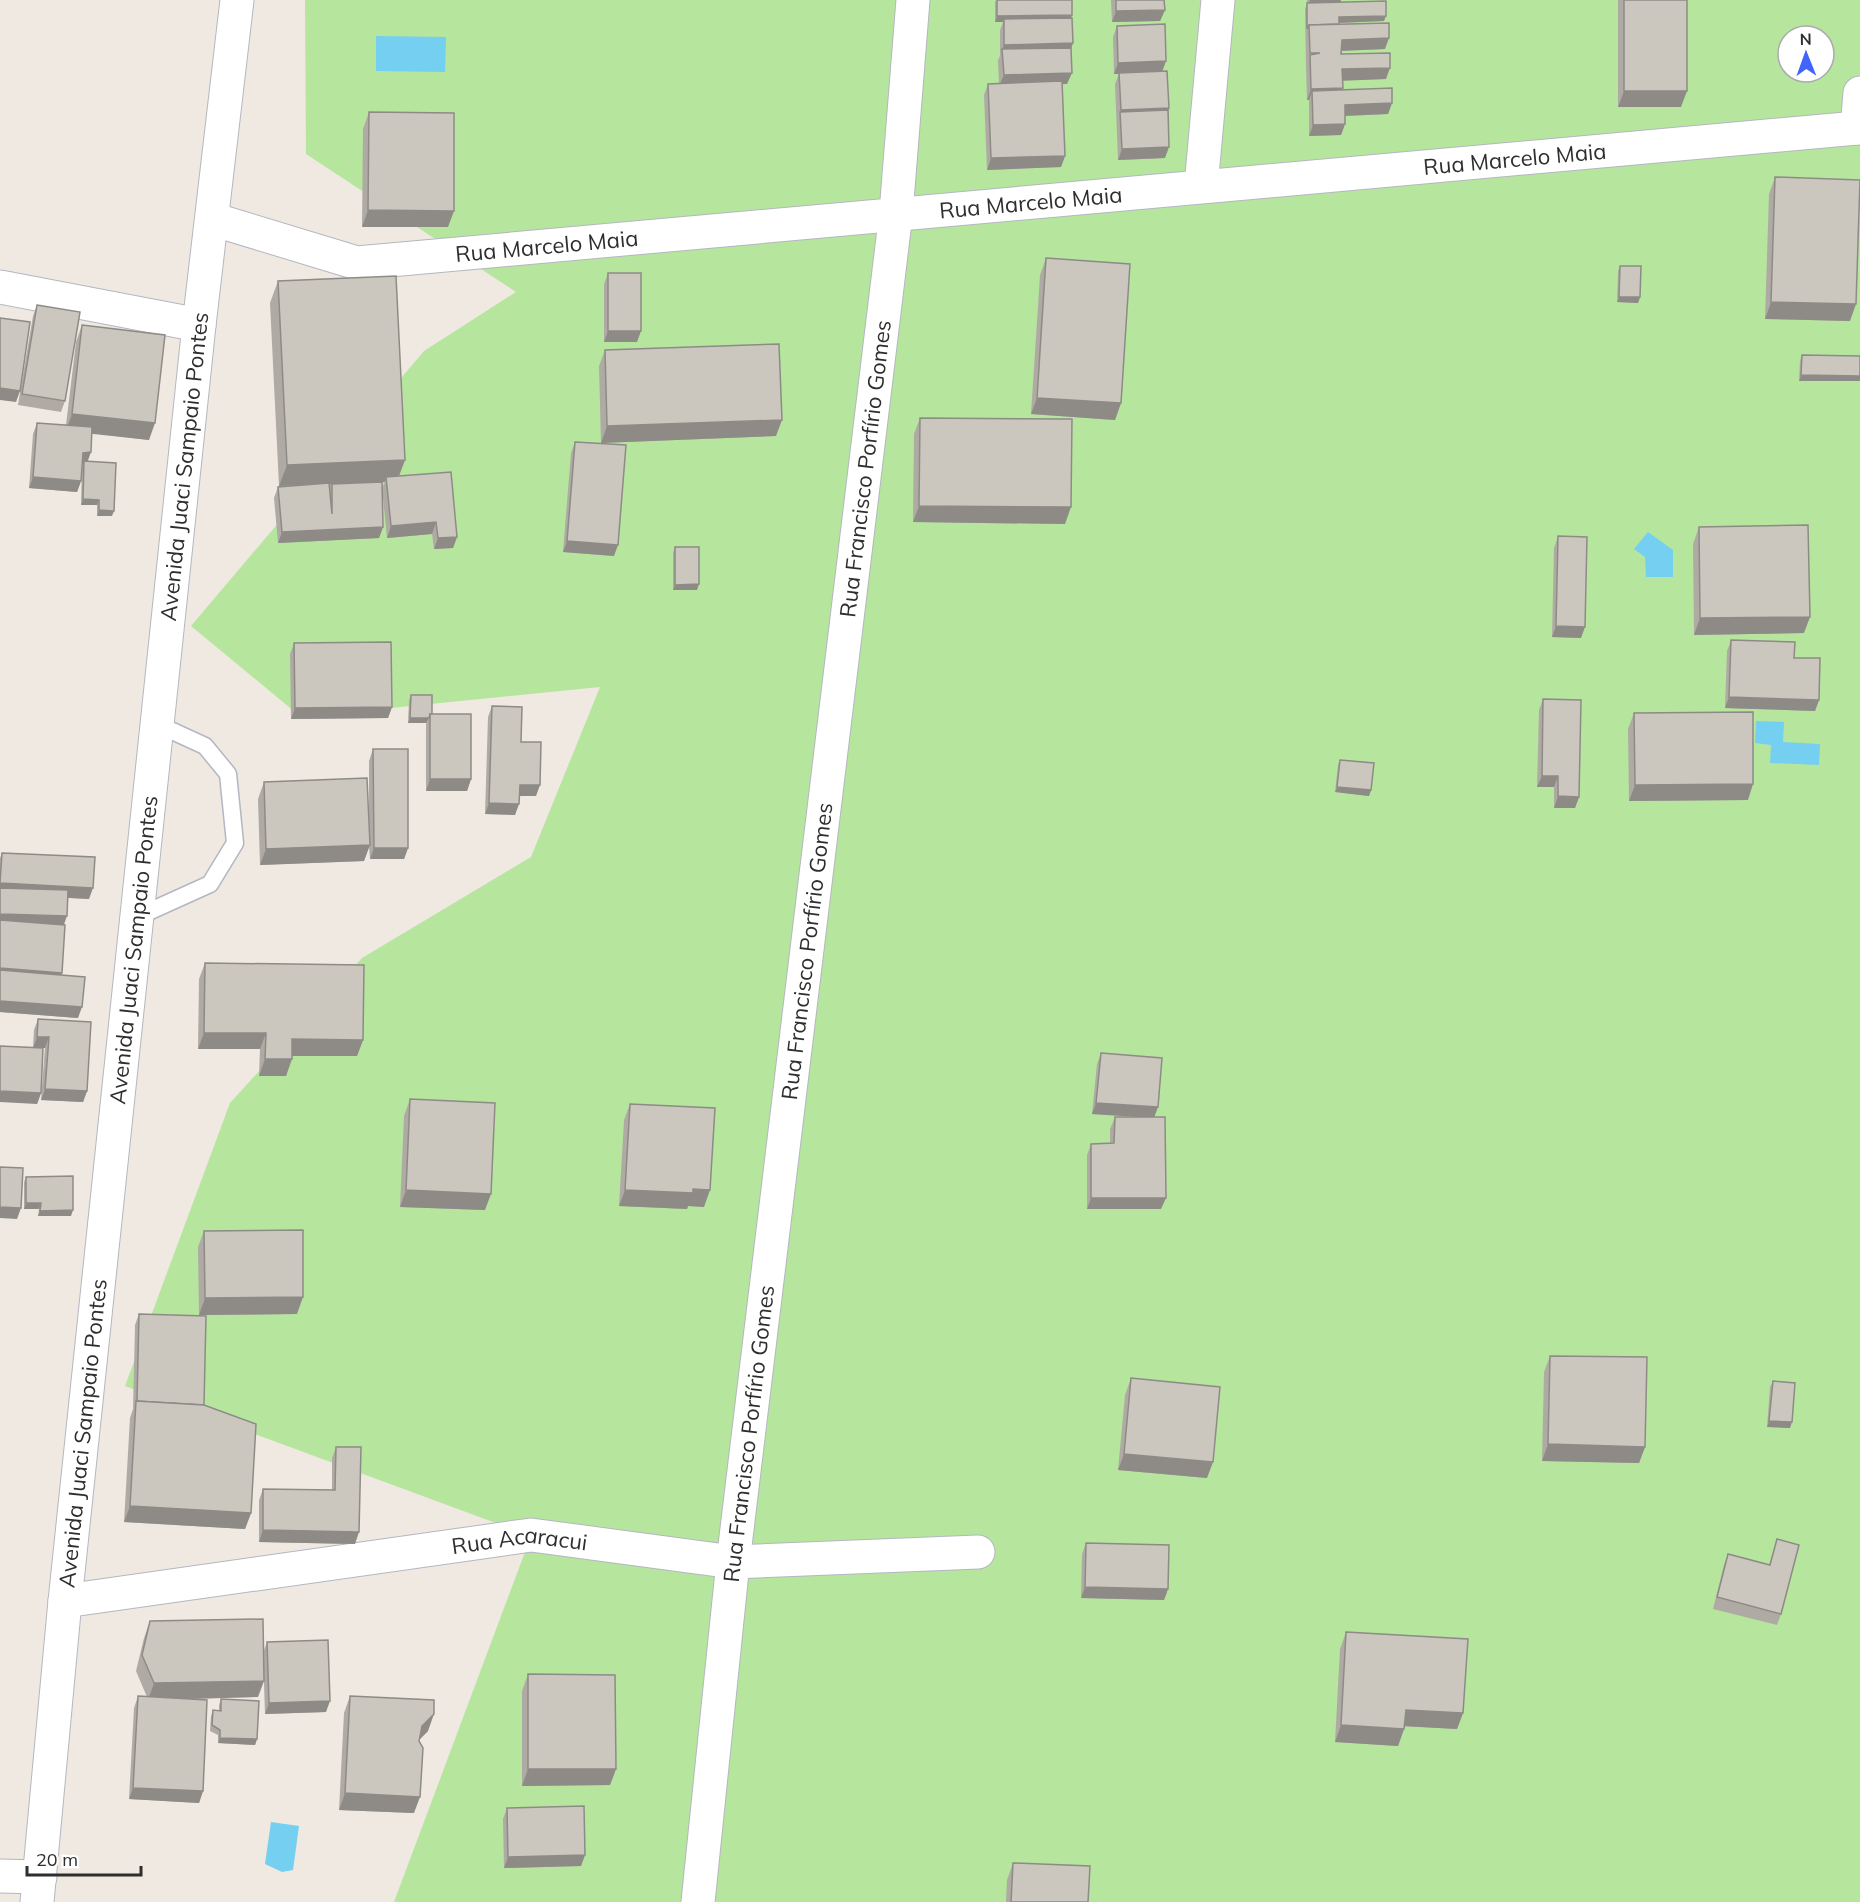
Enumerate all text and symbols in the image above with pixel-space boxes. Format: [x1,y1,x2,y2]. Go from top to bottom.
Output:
north arrow [1776,24,1836,84]
text: N [1800,29,1812,49]
street label: Rua Marcelo Maia [1422,137,1607,181]
street label: Rua Marcelo Maia [938,180,1123,225]
street label: Rua Marcelo Maia [454,224,639,268]
street label: Avenida Juaci Sampaio Pontes [154,311,214,622]
street label: Rua Francisco Porfírio Gomes [833,319,897,619]
street label: Avenida Juaci Sampaio Pontes [103,794,164,1106]
street label: Rua Francisco Porfírio Gomes [775,801,839,1101]
street label: Avenida Juaci Sampaio Pontes [52,1277,113,1589]
street label: Rua Francisco Porfírio Gomes [717,1284,780,1584]
street label: Rua Acaracui [450,1520,589,1560]
scale bar [27,1839,141,1877]
text: 20 m [36,1848,78,1871]

